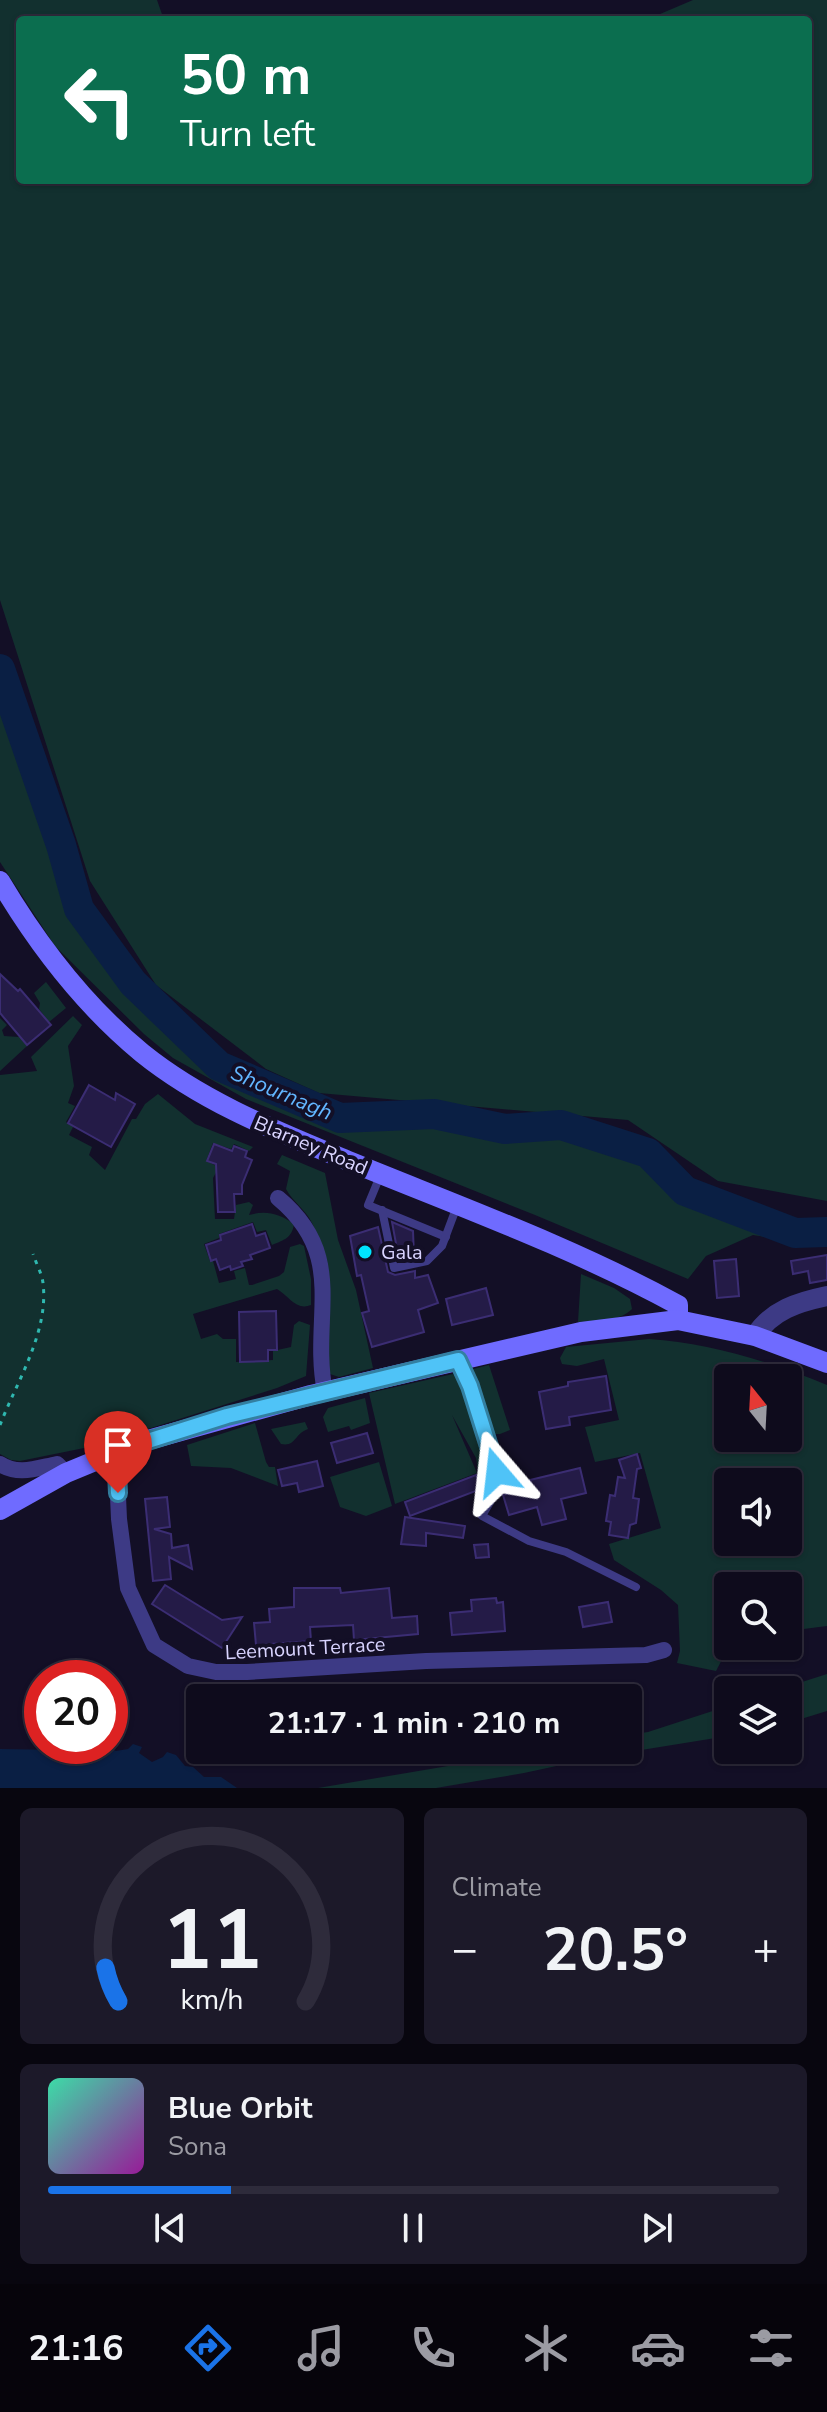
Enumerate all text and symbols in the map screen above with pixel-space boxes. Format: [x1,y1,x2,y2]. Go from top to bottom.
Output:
text: 50 m [180,37,311,114]
icon: left [48,48,152,152]
text: Turn left [180,110,315,159]
water label: Shournagh [226,1058,337,1128]
street label: Blarney Road [250,1109,372,1182]
place label: Gala [381,1239,423,1266]
marker: Gala [356,1243,374,1261]
north arrow [714,1364,802,1452]
map controls [714,1364,802,1764]
pin [84,1411,152,1493]
icon: arrive [96,1423,140,1467]
position arrow [455,1430,539,1514]
button: sound [714,1468,802,1556]
button: search [714,1572,802,1660]
street label: Leemount Terrace [224,1631,386,1666]
speed limit sign: 20 [24,1660,128,1764]
button: layers [714,1676,802,1764]
text: 21:17 · 1 min · 210 m [268,1703,560,1744]
text: Climate [452,1870,542,1905]
text: 11 [162,1884,262,1997]
text: 20.5° [542,1909,688,1991]
text: − [452,1920,478,1980]
text: + [753,1920,779,1980]
text: km/h [180,1980,243,2019]
text: Blue Orbit [168,2088,312,2129]
text: Sona [168,2129,227,2164]
icon: previous [148,2206,192,2250]
icon: pause [391,2206,435,2250]
icon: next [635,2206,679,2250]
icon: directions [180,2320,236,2376]
icon: music [293,2320,349,2376]
icon: phone [405,2320,461,2376]
icon: climate [518,2320,574,2376]
icon: car [630,2320,686,2376]
icon: filters [743,2320,799,2376]
text: 21:16 [28,2324,124,2373]

